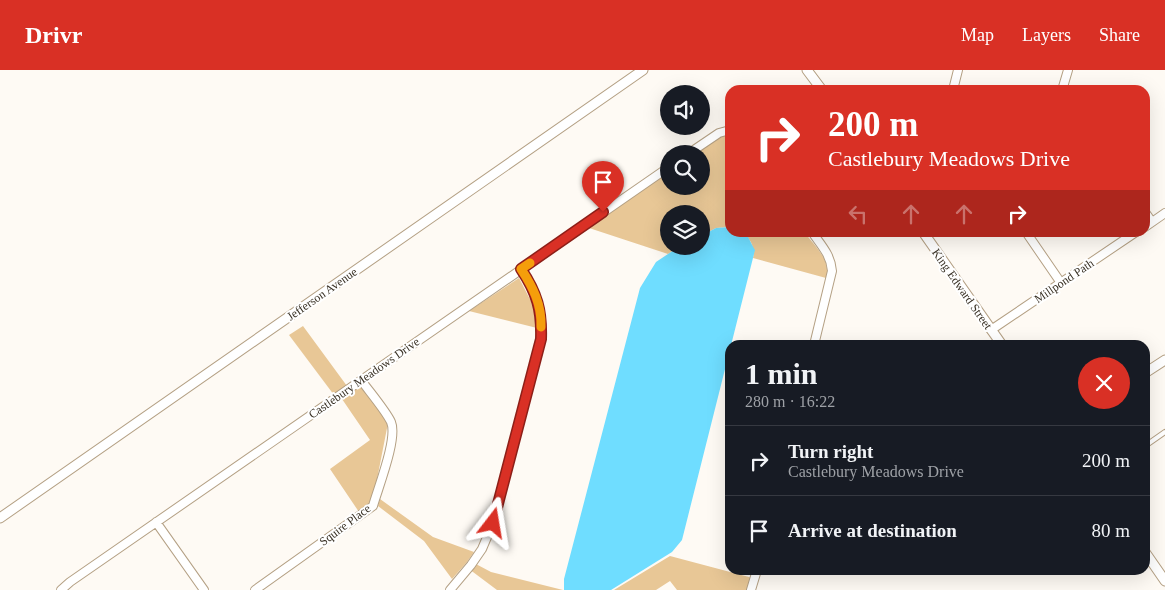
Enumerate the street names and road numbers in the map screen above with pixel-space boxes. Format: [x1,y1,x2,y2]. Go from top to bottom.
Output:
street label: King Edward Street [929,246,995,333]
street label: Millpond Path [1031,256,1097,306]
street label: Jefferson Avenue [284,265,360,323]
street label: Castlebury Meadows Drive [306,334,422,422]
street label: Squire Place [317,501,373,549]

